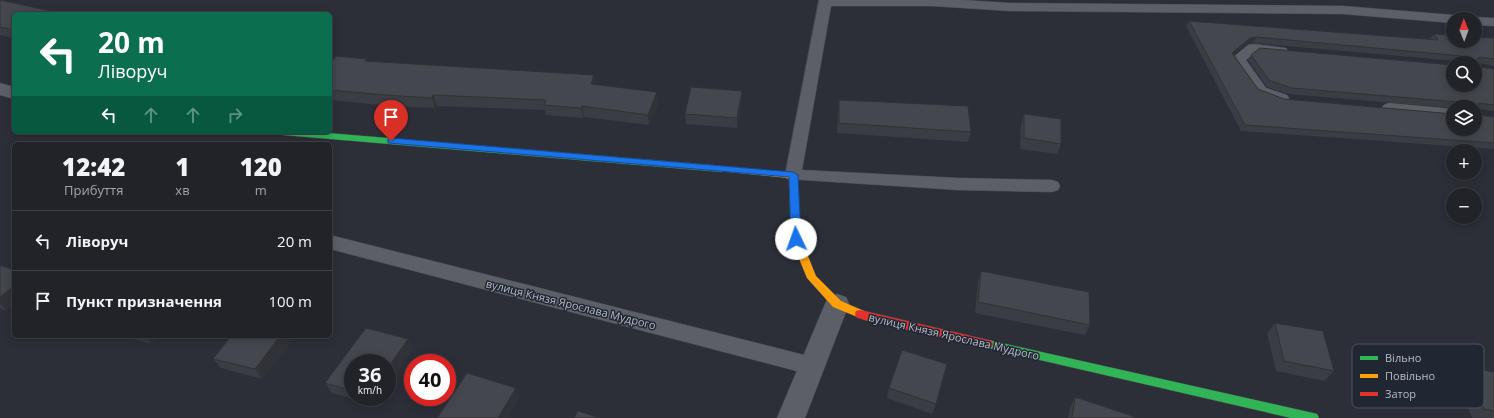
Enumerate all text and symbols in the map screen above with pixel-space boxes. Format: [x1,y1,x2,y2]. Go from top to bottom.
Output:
north arrow [1446,12,1482,48]
map controls [1446,12,1482,224]
text: 20 m [98,23,165,61]
icon: left [32,28,84,80]
button: search [1446,56,1482,92]
text: Ліворуч [98,59,167,83]
pin [374,100,408,141]
button: layers [1446,100,1482,136]
icon: left [98,104,120,126]
icon: ahead [140,104,162,126]
icon: ahead [182,104,204,126]
icon: right [224,104,246,126]
icon: arrive [380,106,402,128]
button: + [1446,144,1482,180]
text: 12:42 [62,150,125,183]
text: 1 [175,150,190,183]
text: 120 [240,150,282,183]
text: Прибуття [64,181,123,199]
text: хв [175,181,190,199]
text: m [255,181,267,199]
button: − [1446,188,1482,224]
position arrow [775,218,817,260]
icon: left [32,230,54,252]
text: Ліворуч [66,231,128,251]
text: 20 m [277,231,312,251]
street label: вулиця Князя Ярослава Мудрого [484,276,658,332]
icon: arrive [32,290,54,312]
text: Пункт призначення [66,291,222,311]
text: 100 m [268,291,312,311]
street label: вулиця Князя Ярослава Мудрого [867,309,1041,363]
legend [1352,344,1484,408]
text: Вільно [1385,350,1422,365]
speed limit sign: 40 [404,354,456,406]
text: 36 [359,361,381,388]
text: Повільно [1385,368,1435,383]
text: km/h [358,383,382,397]
text: Затор [1385,386,1416,401]

